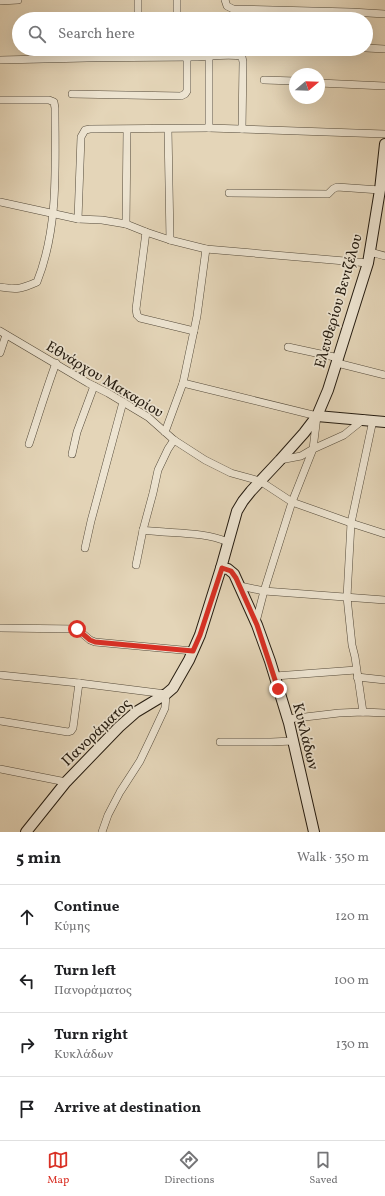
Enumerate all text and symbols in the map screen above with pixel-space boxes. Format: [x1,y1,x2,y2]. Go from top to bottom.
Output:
search box [12,12,373,56]
icon: search [26,23,48,45]
text: Search here [58,24,135,45]
north arrow [289,68,325,104]
street label: Ελευθερίου Βενιζέλου [310,232,369,371]
street label: Εθνάρχου Μακαρίου [41,337,167,424]
route start [68,620,86,638]
route end [269,680,287,698]
street label: Πανοράματος [57,694,137,772]
street label: Κυκλάδων [286,701,323,772]
text: 5 min [16,847,61,870]
text: Walk · 350 m [297,849,369,867]
text: Continue [54,897,119,918]
icon: ahead [16,906,38,928]
text: 120 m [335,908,369,926]
text: Κύμης [54,918,90,936]
text: Turn left [54,961,116,982]
icon: left [16,970,38,992]
text: 100 m [334,972,369,990]
text: Πανοράματος [54,982,132,1000]
text: Turn right [54,1025,128,1046]
icon: right [16,1034,38,1056]
text: 130 m [336,1036,369,1054]
text: Κυκλάδων [54,1046,113,1064]
icon: arrive [16,1098,38,1120]
text: Arrive at destination [54,1098,201,1119]
tab: Map [47,1149,69,1188]
tab: Directions [164,1149,215,1188]
tab: Saved [309,1149,338,1188]

